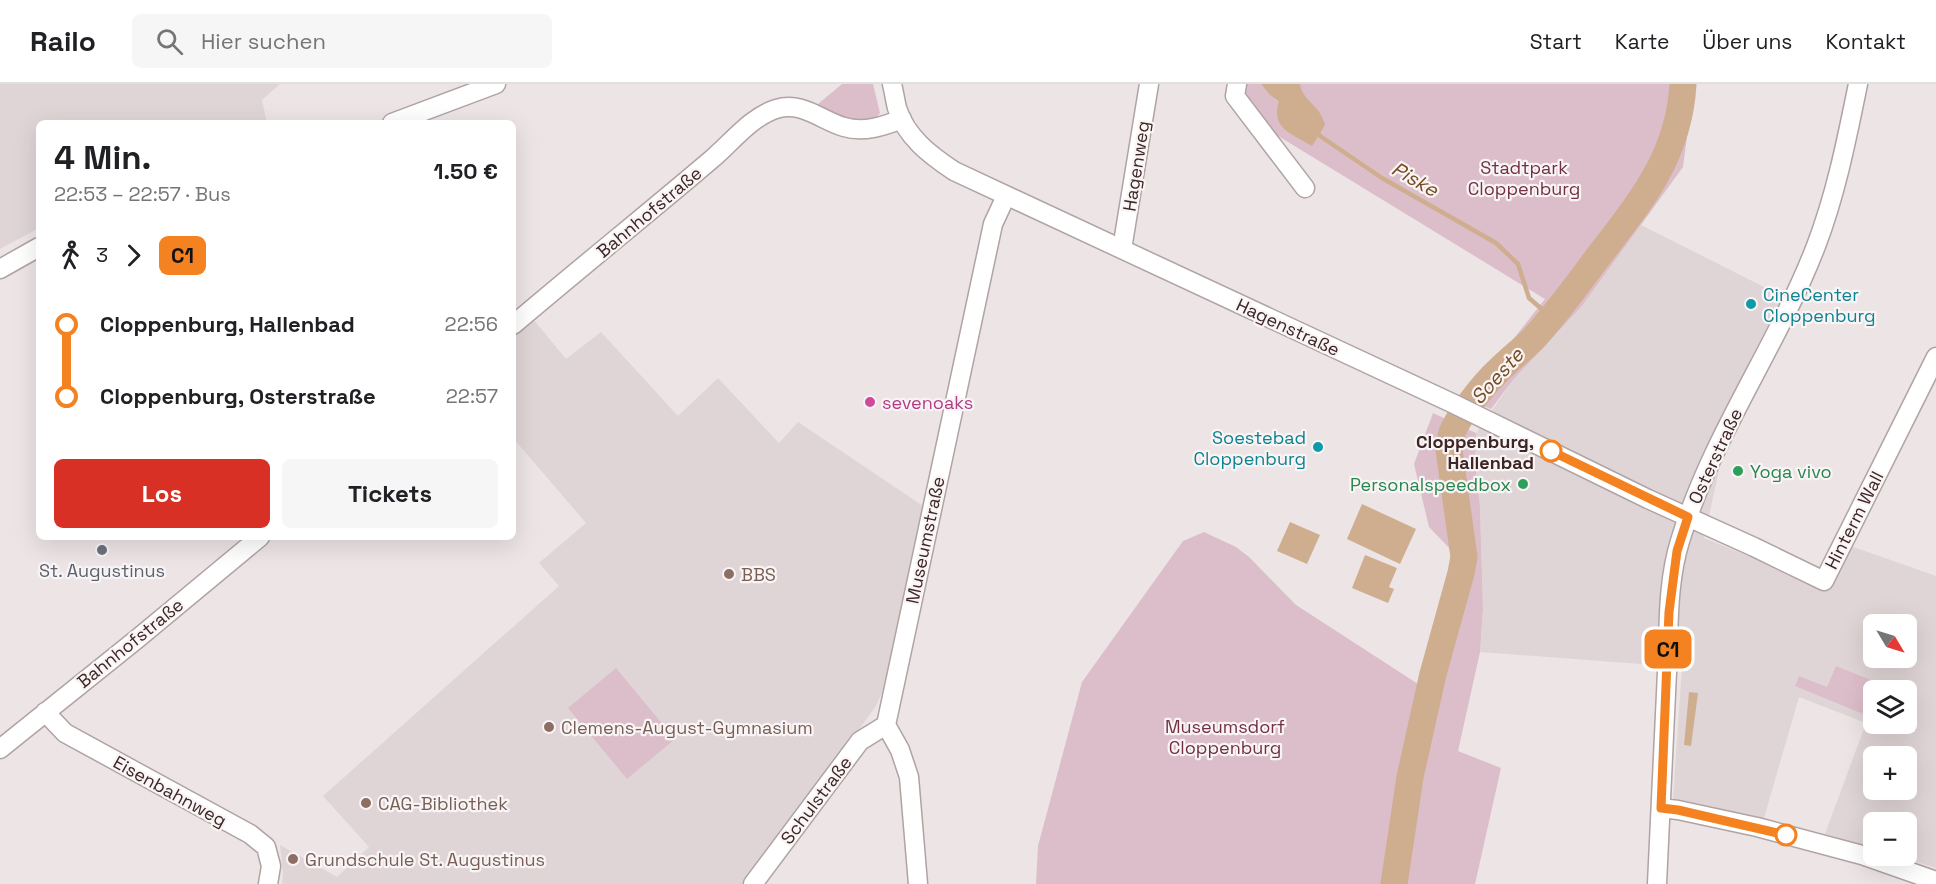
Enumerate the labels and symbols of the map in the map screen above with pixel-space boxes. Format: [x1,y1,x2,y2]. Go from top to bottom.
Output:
street label: Hagenweg [1117,119,1155,213]
water label: Piske [1387,155,1444,203]
park label: Stadtpark Cloppenburg [1468,156,1580,200]
street label: Bahnhofstraße [592,161,706,263]
place label: CineCenter Cloppenburg [1763,283,1876,327]
street label: Hagenstraße [1233,293,1343,361]
marker: CineCenter Cloppenburg [1744,297,1758,311]
water label: Soeste [1465,341,1530,410]
place label: sevenoaks [882,391,973,414]
marker: sevenoaks [863,395,877,409]
street label: Osterstraße [1683,405,1747,507]
place label: Soestebad Cloppenburg [1193,426,1306,470]
place label: Cloppenburg, Hallenbad [1416,430,1534,474]
marker: Soestebad Cloppenburg [1311,440,1325,454]
marker: Cloppenburg, Hallenbad [1540,440,1562,462]
place label: Yoga vivo [1750,460,1832,483]
marker: Yoga vivo [1731,464,1745,478]
street label: Hinterm Wall [1819,467,1889,573]
place label: Personalspeedbox [1350,473,1511,496]
street label: Museumstraße [900,474,950,606]
marker: Personalspeedbox [1516,477,1530,491]
marker: St. Augustinus [95,543,109,557]
place label: St. Augustinus [39,559,165,582]
place label: BBS [741,563,776,586]
marker: BBS [722,567,736,581]
street label: Bahnhofstraße [72,593,188,693]
north arrow [1863,614,1917,668]
line badge: C1 [1641,630,1695,668]
park label: Museumsdorf Cloppenburg [1165,715,1285,759]
place label: Clemens-August-Gymnasium [561,716,813,739]
marker: Clemens-August-Gymnasium [542,720,556,734]
street label: Eisenbahnweg [109,750,231,832]
street label: Schulstraße [775,751,857,849]
place label: CAG-Bibliothek [378,792,508,815]
marker: CAG-Bibliothek [359,796,373,810]
unlabelled marker [1775,824,1797,846]
place label: Grundschule St. Augustinus [305,848,545,871]
marker: Grundschule St. Augustinus [286,852,300,866]

